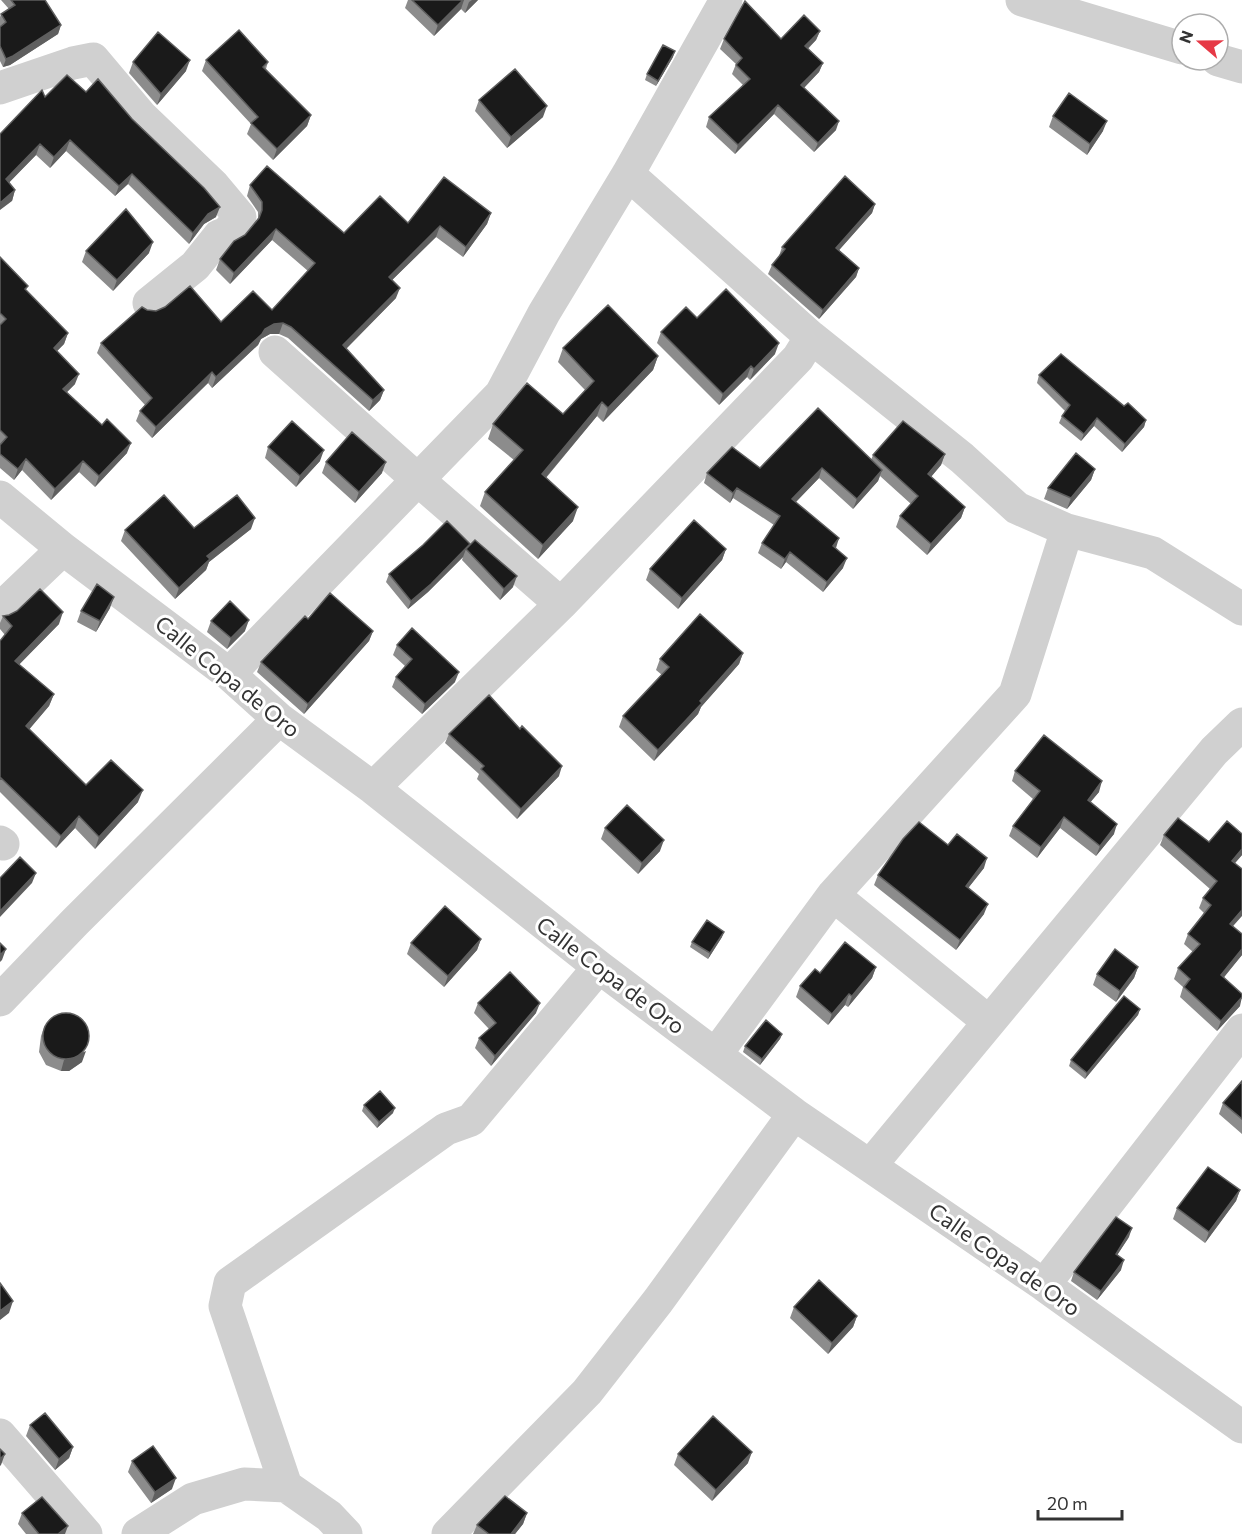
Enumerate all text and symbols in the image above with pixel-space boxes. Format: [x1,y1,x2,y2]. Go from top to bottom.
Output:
north arrow [1170,12,1230,72]
text: N [1174,28,1196,46]
street label: Calle Copa de Oro [150,609,306,743]
street label: Calle Copa de Oro [532,910,690,1040]
street label: Calle Copa de Oro [924,1197,1086,1321]
scale bar [1038,1483,1122,1521]
text: 20 m [1047,1492,1088,1514]

